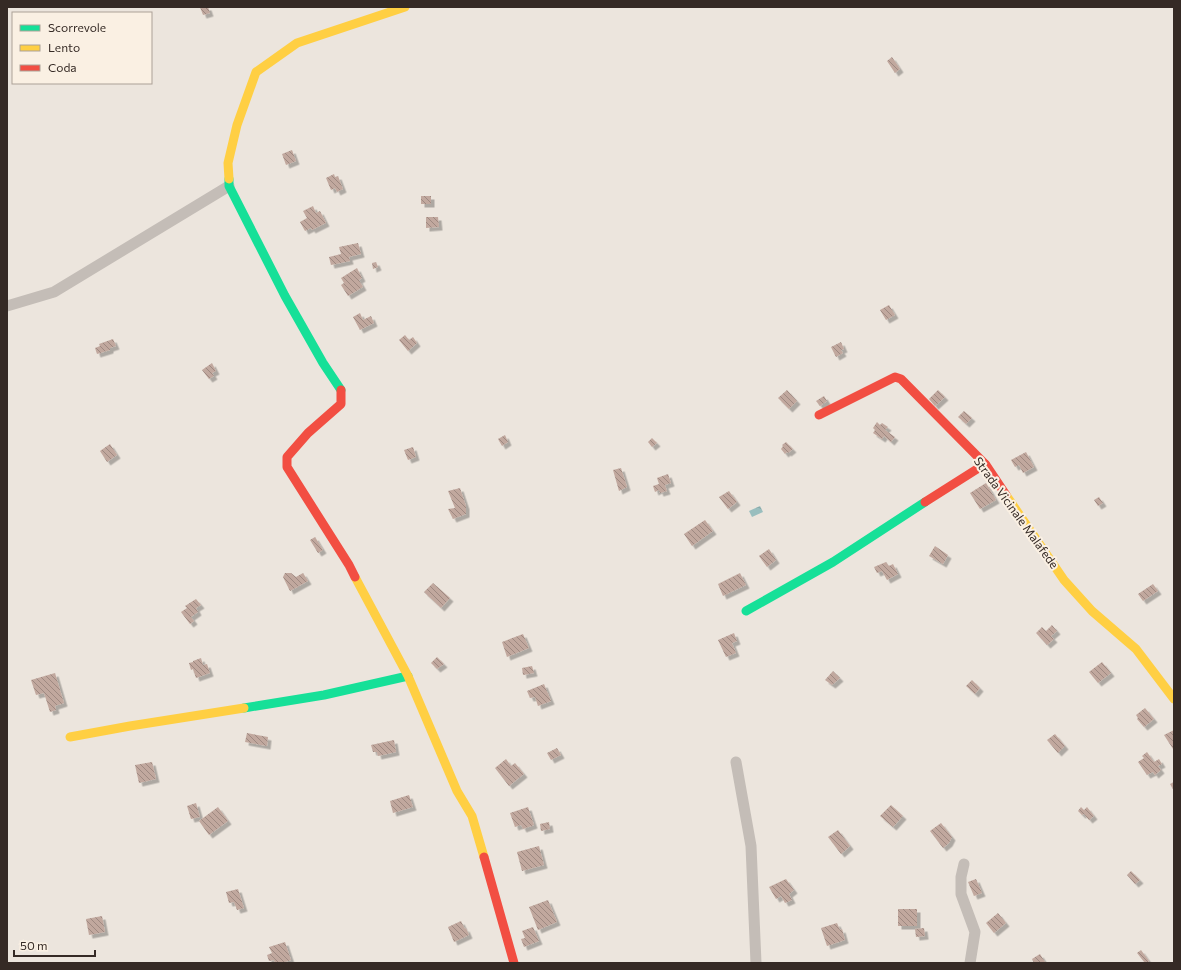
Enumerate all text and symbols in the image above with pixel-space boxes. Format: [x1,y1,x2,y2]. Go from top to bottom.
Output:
legend [12,12,152,84]
text: Scorrevole [48,20,106,34]
text: Lento [48,40,80,54]
text: Coda [48,60,77,74]
street label: Strada Vicinale Malafede [972,454,1062,571]
scale bar [14,932,95,958]
text: 50 m [20,938,48,952]

